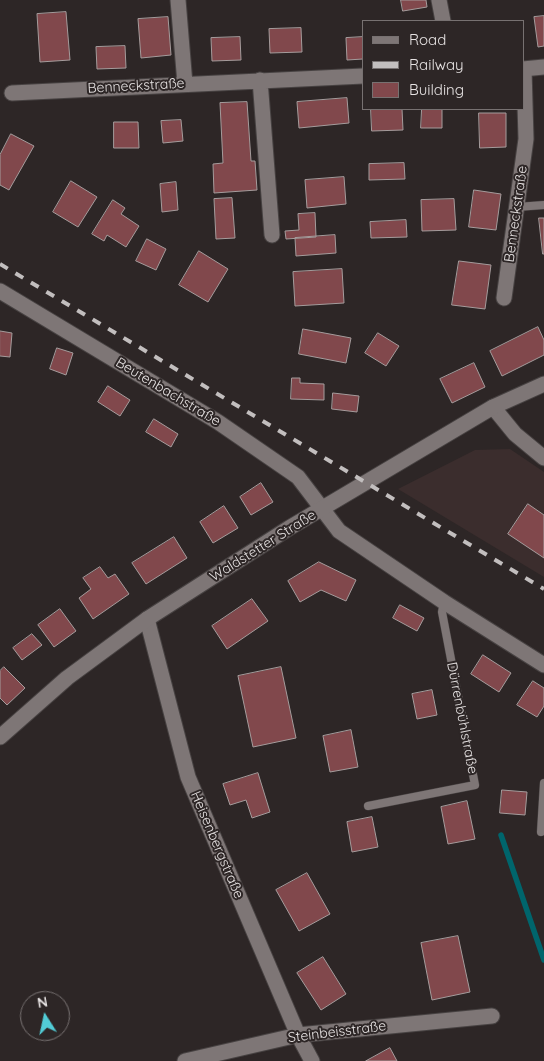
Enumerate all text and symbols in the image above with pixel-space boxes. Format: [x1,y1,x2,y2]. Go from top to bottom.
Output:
legend [362,20,524,110]
text: Road [409,30,446,49]
text: Railway [409,55,464,74]
street label: Benneckstraße [87,75,185,97]
text: Building [409,80,464,99]
street label: Benneckstraße [501,165,531,263]
street label: Beutenbachstraße [113,354,223,430]
street label: Waldstetter Straße [207,507,319,585]
street label: Dürrenbühlstraße [443,661,481,775]
street label: Heisenbergstraße [187,789,247,901]
north arrow [20,991,70,1041]
text: N [36,992,49,1012]
street label: Steinbeisstraße [287,1018,387,1046]

